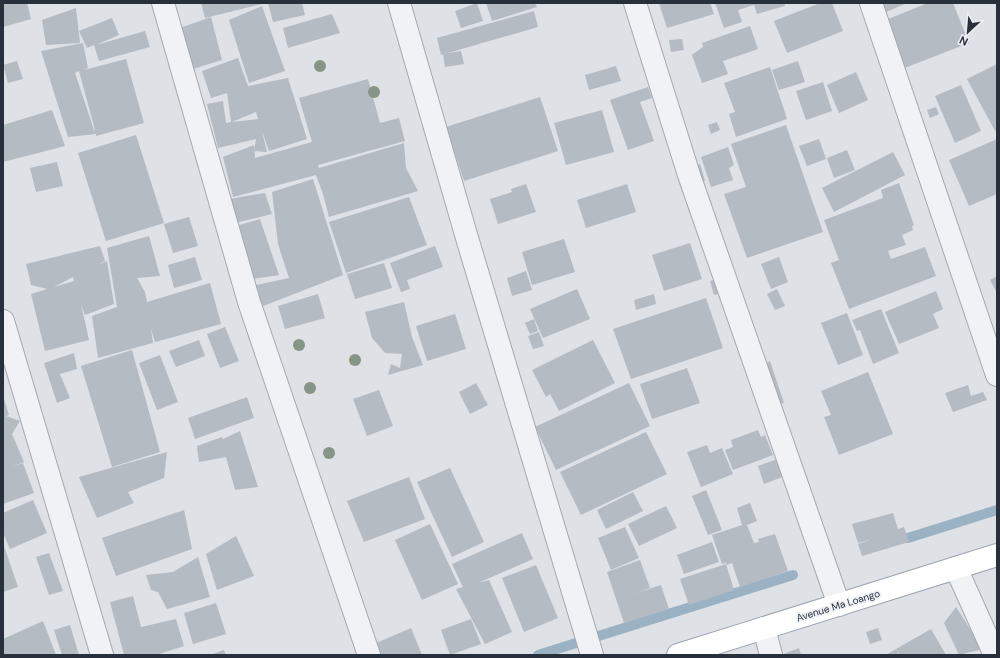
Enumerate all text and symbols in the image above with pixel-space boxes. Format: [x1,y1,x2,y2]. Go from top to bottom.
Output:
north arrow [948,12,988,52]
text: N [957,33,970,49]
street label: Avenue Ma Loango [795,587,882,624]

